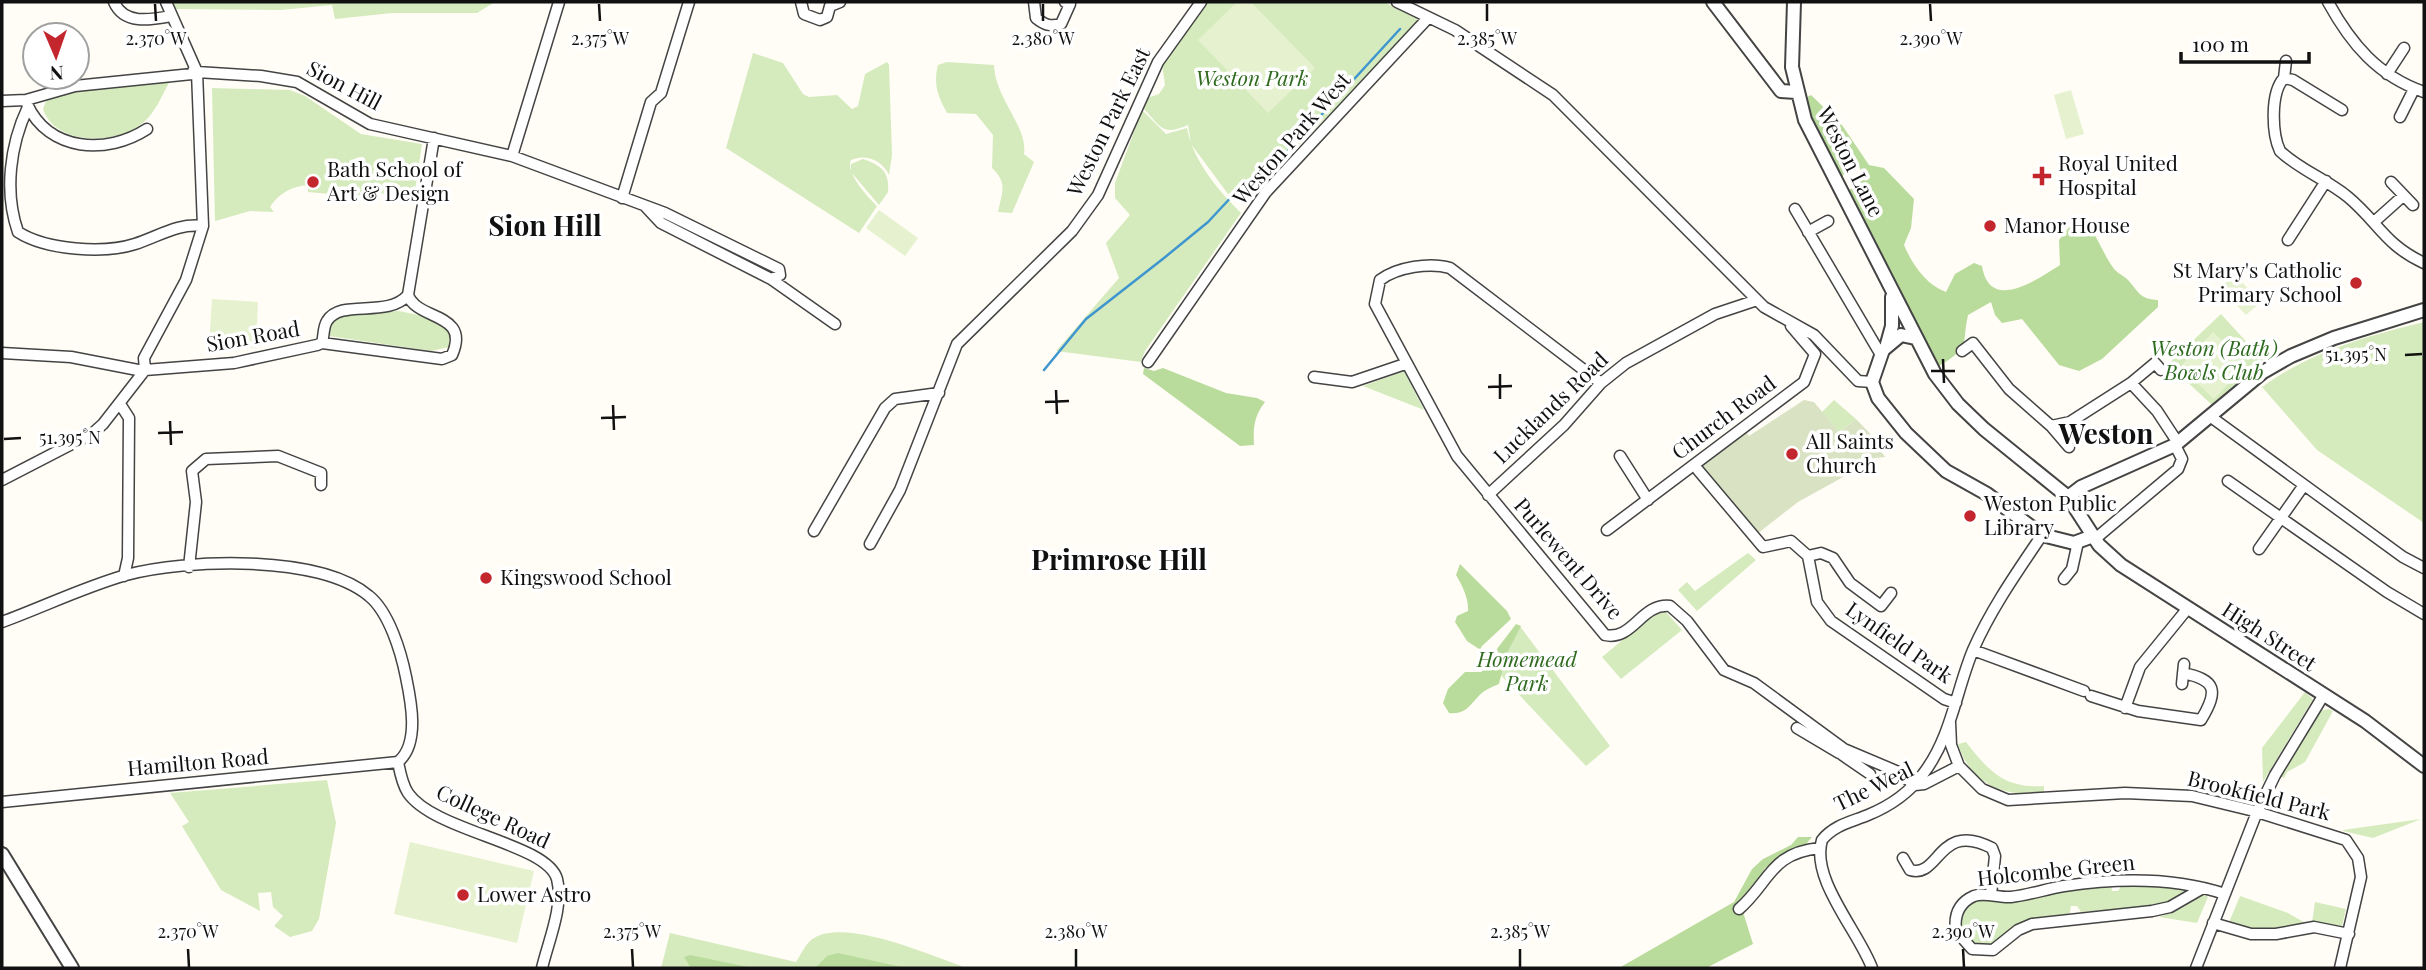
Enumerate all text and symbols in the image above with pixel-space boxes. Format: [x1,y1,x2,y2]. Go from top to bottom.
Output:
north arrow [21,21,91,91]
scale bar [2181,21,2309,65]
text: 2.370°W [125,26,187,50]
text: 2.375°W [571,26,630,50]
text: 2.380°W [1011,26,1075,50]
text: 2.385°W [1457,26,1518,50]
text: 2.390°W [1900,26,1963,50]
text: 100 m [2192,29,2249,57]
street label: Weston Park East [1059,42,1156,201]
street label: Sion Hill [303,53,387,116]
text: N [49,61,64,87]
park label: Weston Park [1196,63,1308,91]
street label: Weston Park West [1225,65,1356,211]
street label: Weston Lane [1812,100,1892,221]
place label: Royal United Hospital [2058,148,2178,200]
place label: Bath School of Art & Design [326,154,464,206]
marker: Royal United Hospital [2032,166,2052,186]
marker: Bath School of Art & Design [305,174,321,190]
district label: Sion Hill [488,206,602,243]
place label: Manor House [2004,210,2130,238]
marker: Manor House [1982,218,1998,234]
place label: St Mary's Catholic Primary School [2173,255,2342,307]
marker: St Mary's Catholic Primary School [2348,275,2364,291]
street label: Sion Road [204,313,302,357]
park label: Weston (Bath) Bowls Club [2150,333,2278,385]
text: 51.395°N [2325,342,2387,366]
street label: Lucklands Road [1486,345,1613,468]
street label: Church Road [1665,368,1781,465]
district label: Weston [2058,414,2153,451]
text: 51.395°N [39,425,101,449]
place label: All Saints Church [1805,426,1894,478]
marker: All Saints Church [1784,446,1800,462]
place label: Weston Public Library [1983,488,2117,540]
street label: Purlewent Drive [1509,491,1630,624]
marker: Weston Public Library [1962,508,1978,524]
district label: Primrose Hill [1031,540,1207,577]
place label: Kingswood School [500,562,672,590]
marker: Kingswood School [478,570,494,586]
street label: Lynfield Park [1841,594,1959,689]
street label: High Street [2218,594,2323,677]
park label: Homemead Park [1476,644,1578,696]
street label: Hamilton Road [126,741,270,781]
street label: The Weal [1829,754,1917,816]
street label: Brookfield Park [2185,763,2334,825]
street label: College Road [432,777,555,854]
street label: Holcombe Green [1976,847,2136,891]
place label: Lower Astro [477,879,591,907]
marker: Lower Astro [455,887,471,903]
text: 2.370°W [157,919,219,943]
text: 2.375°W [603,919,662,943]
text: 2.380°W [1044,919,1108,943]
text: 2.385°W [1490,919,1551,943]
text: 2.390°W [1932,919,1995,943]

